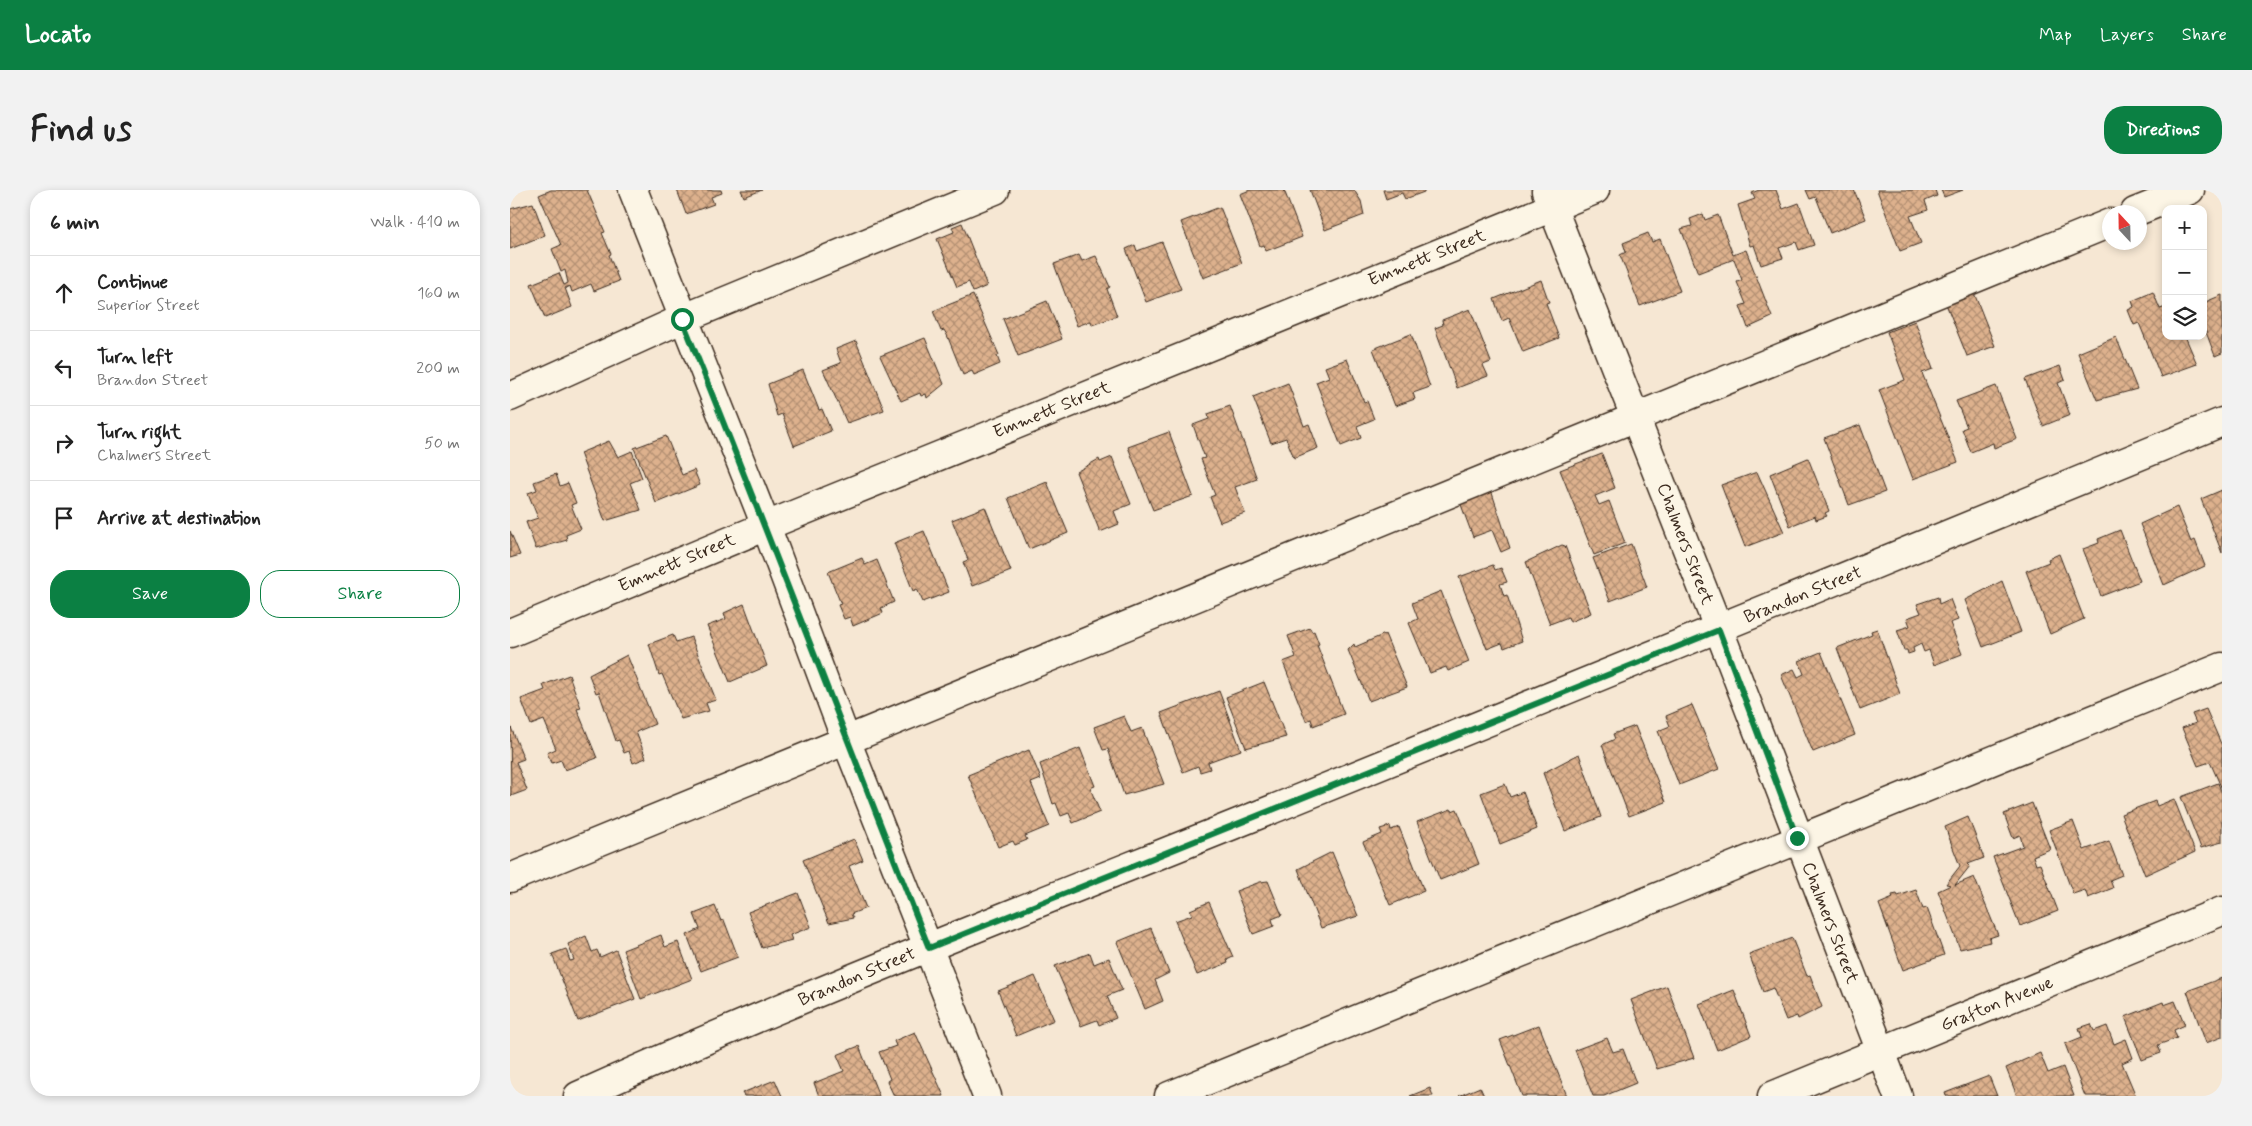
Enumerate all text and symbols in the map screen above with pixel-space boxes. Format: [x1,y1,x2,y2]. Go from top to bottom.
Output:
text: Locato [25,20,91,51]
text: Map [2039,23,2072,47]
text: Layers [2100,23,2154,47]
text: Share [2182,23,2227,47]
button: Directions [2104,106,2222,154]
text: Find us [30,107,132,153]
north arrow [2102,205,2147,250]
map controls [2162,205,2207,340]
button: + [2162,205,2207,250]
text: 6 min [50,209,100,237]
text: Walk · 410 m [370,212,460,233]
street label: Emmett Street [1365,223,1490,292]
button: − [2162,250,2207,295]
text: Continue [97,270,168,295]
icon: ahead [50,279,78,307]
text: 160 m [417,283,460,304]
text: Superior Street [97,295,199,316]
button: layers [2162,295,2207,340]
route start [671,308,694,331]
text: Turn left [97,345,173,370]
icon: left [50,354,78,382]
text: 200 m [416,358,460,379]
text: Brandon Street [97,370,208,391]
street label: Emmett Street [990,375,1115,444]
text: Turn right [97,420,181,445]
icon: right [50,429,78,457]
text: 50 m [424,433,460,454]
text: Chalmers Street [97,445,211,466]
street label: Chalmers Street [1651,480,1719,609]
icon: arrive [50,504,78,532]
text: Arrive at destination [97,506,261,531]
street label: Emmett Street [615,527,739,598]
street label: Brandon Street [1740,560,1866,630]
button: Save [50,570,250,618]
button: Share [260,570,460,618]
route end [1786,827,1809,850]
street label: Chalmers Street [1796,859,1864,988]
street label: Brandon Street [795,941,919,1013]
street label: Grafton Avenue [1937,970,2057,1038]

